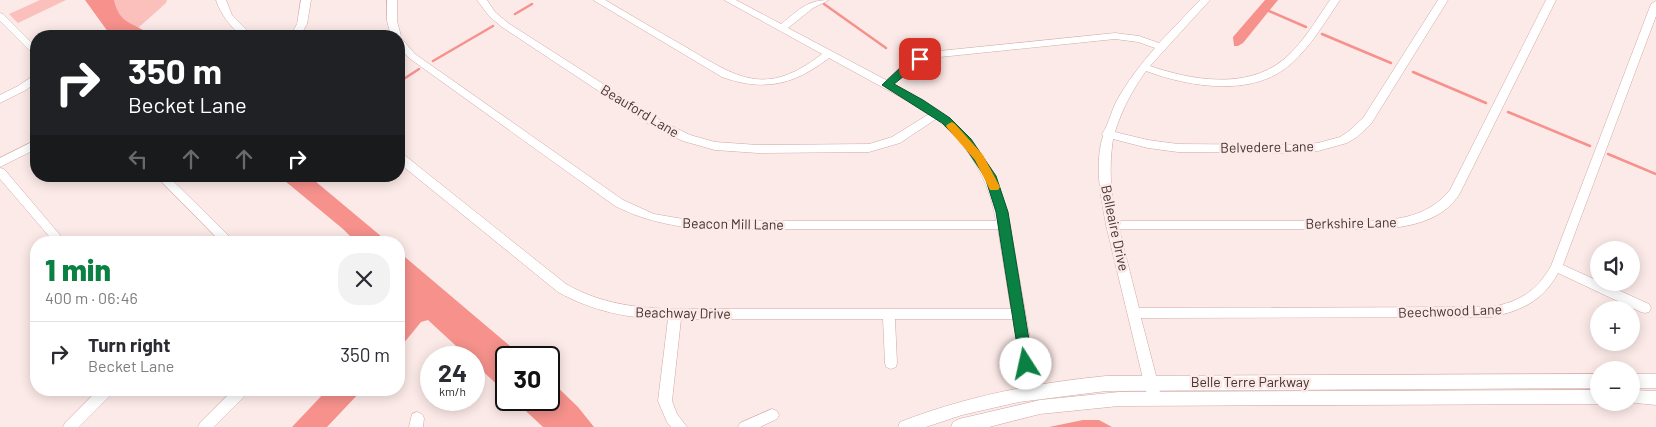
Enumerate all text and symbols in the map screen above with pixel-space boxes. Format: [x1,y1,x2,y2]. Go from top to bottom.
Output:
pin [899,38,941,80]
icon: arrive [906,45,934,73]
text: 350 m [128,49,222,91]
icon: right [45,50,110,115]
street label: Beauford Lane [598,81,682,141]
text: Becket Lane [128,91,247,117]
street label: Belvedere Lane [1220,137,1314,156]
icon: left [124,145,152,173]
icon: ahead [177,145,205,173]
icon: ahead [230,145,258,173]
icon: right [283,145,311,173]
street label: Belleaire Drive [1098,183,1133,272]
street label: Berkshire Lane [1305,213,1397,232]
street label: Beacon Mill Lane [682,214,784,233]
map controls [1590,241,1640,411]
button: sound [1590,241,1640,291]
text: 1 min [45,251,111,287]
button: close [338,253,390,305]
text: 400 m · 06:46 [45,288,138,307]
street label: Beechwood Lane [1398,300,1502,321]
button: + [1590,301,1640,351]
street label: Beachway Drive [635,303,731,322]
text: Turn right [88,333,170,356]
position arrow [999,337,1051,389]
icon: right [45,340,73,368]
text: 350 m [340,343,390,366]
speed limit sign: 30 [495,346,560,411]
text: Becket Lane [88,356,174,375]
text: 24 [438,357,467,387]
button: − [1590,361,1640,411]
street label: Belle Terre Parkway [1191,373,1310,390]
text: km/h [439,384,466,398]

